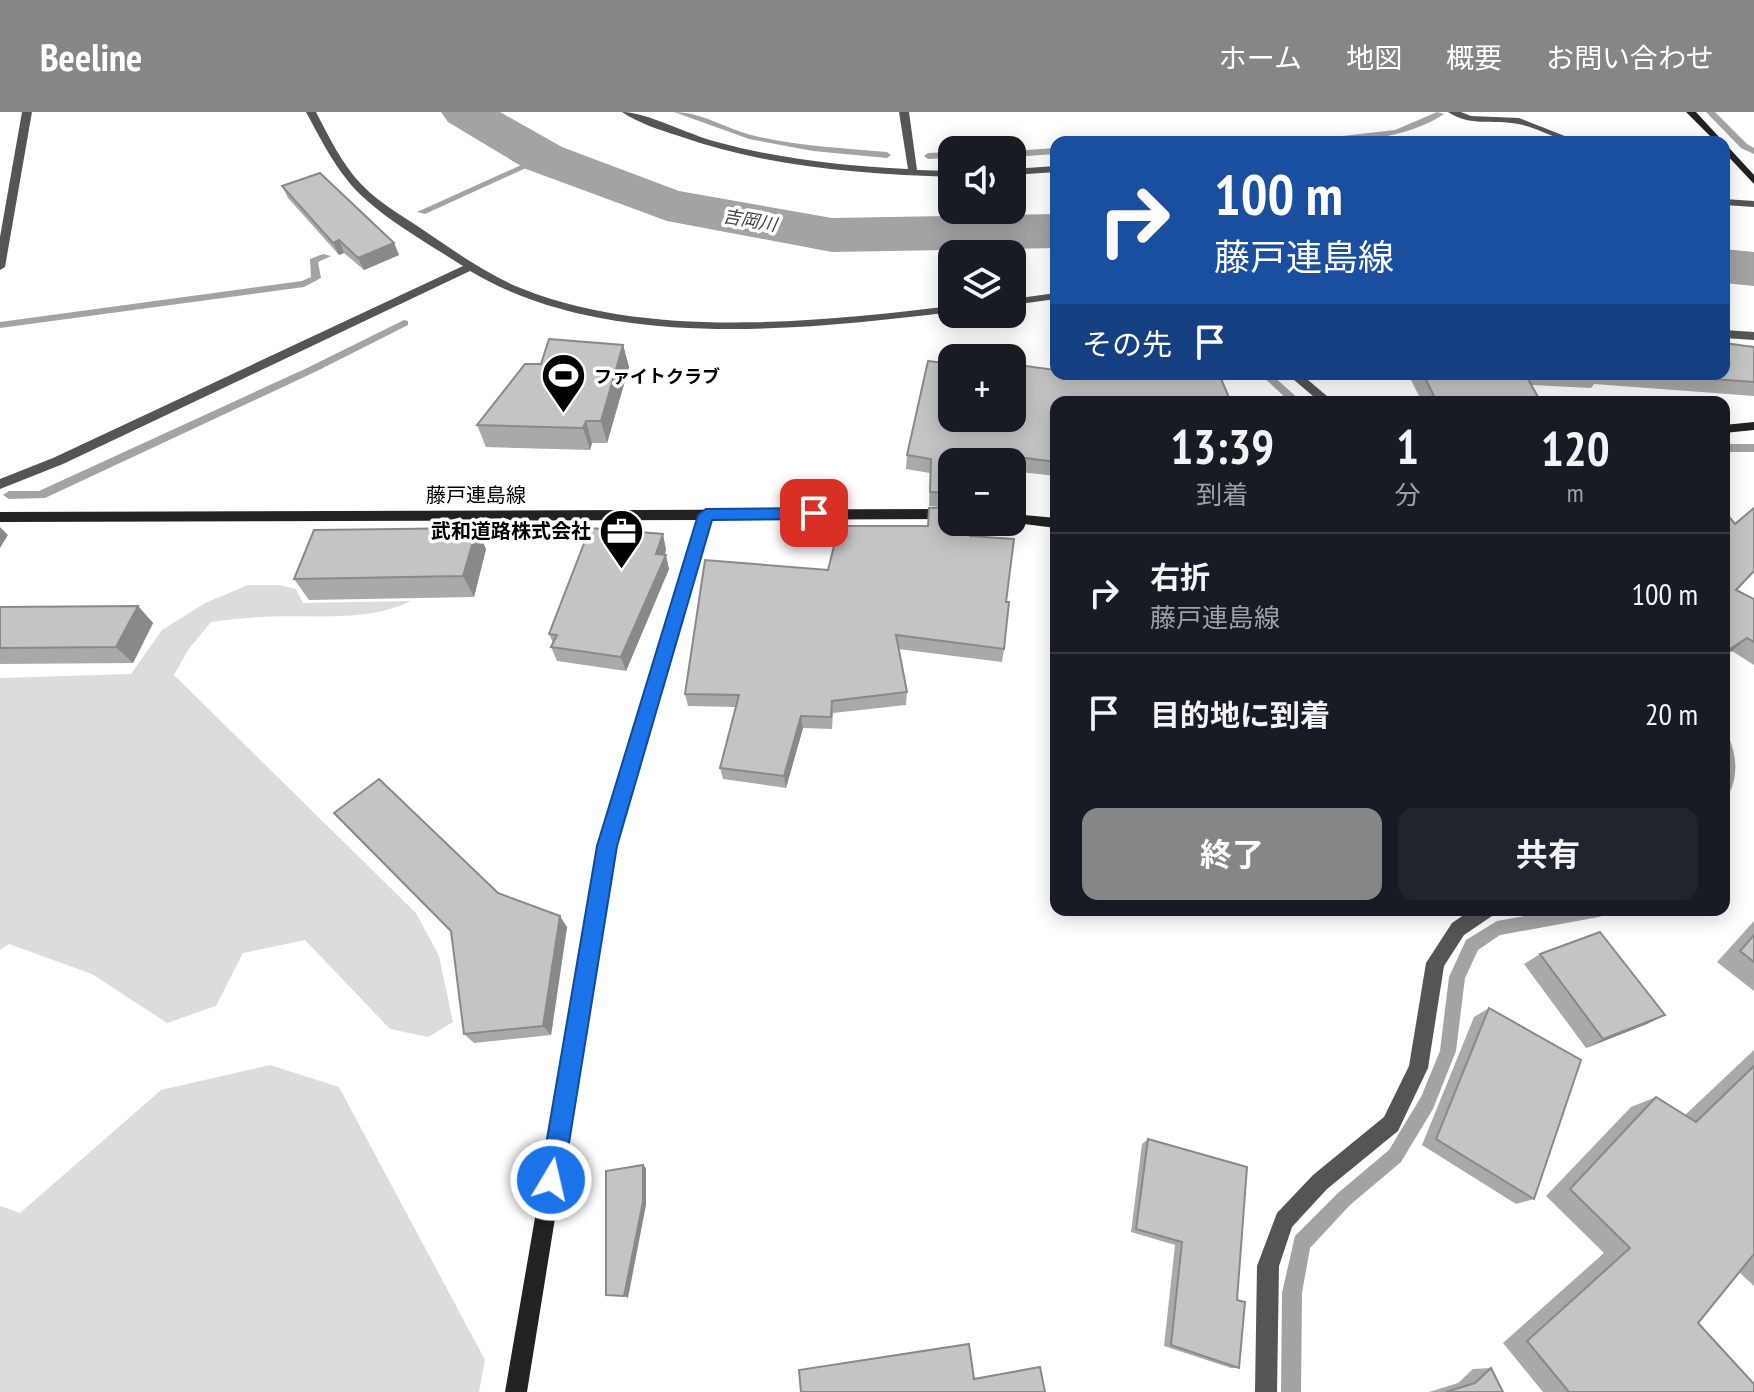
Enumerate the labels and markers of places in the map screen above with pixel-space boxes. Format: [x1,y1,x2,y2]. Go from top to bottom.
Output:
sports icon: ファイトクラブ [539,352,587,415]
place label: ファイトクラブ [594,365,720,388]
pin [780,479,848,547]
office icon: 武和道路株式会社 [598,507,646,570]
place label: 武和道路株式会社 [431,518,591,544]

